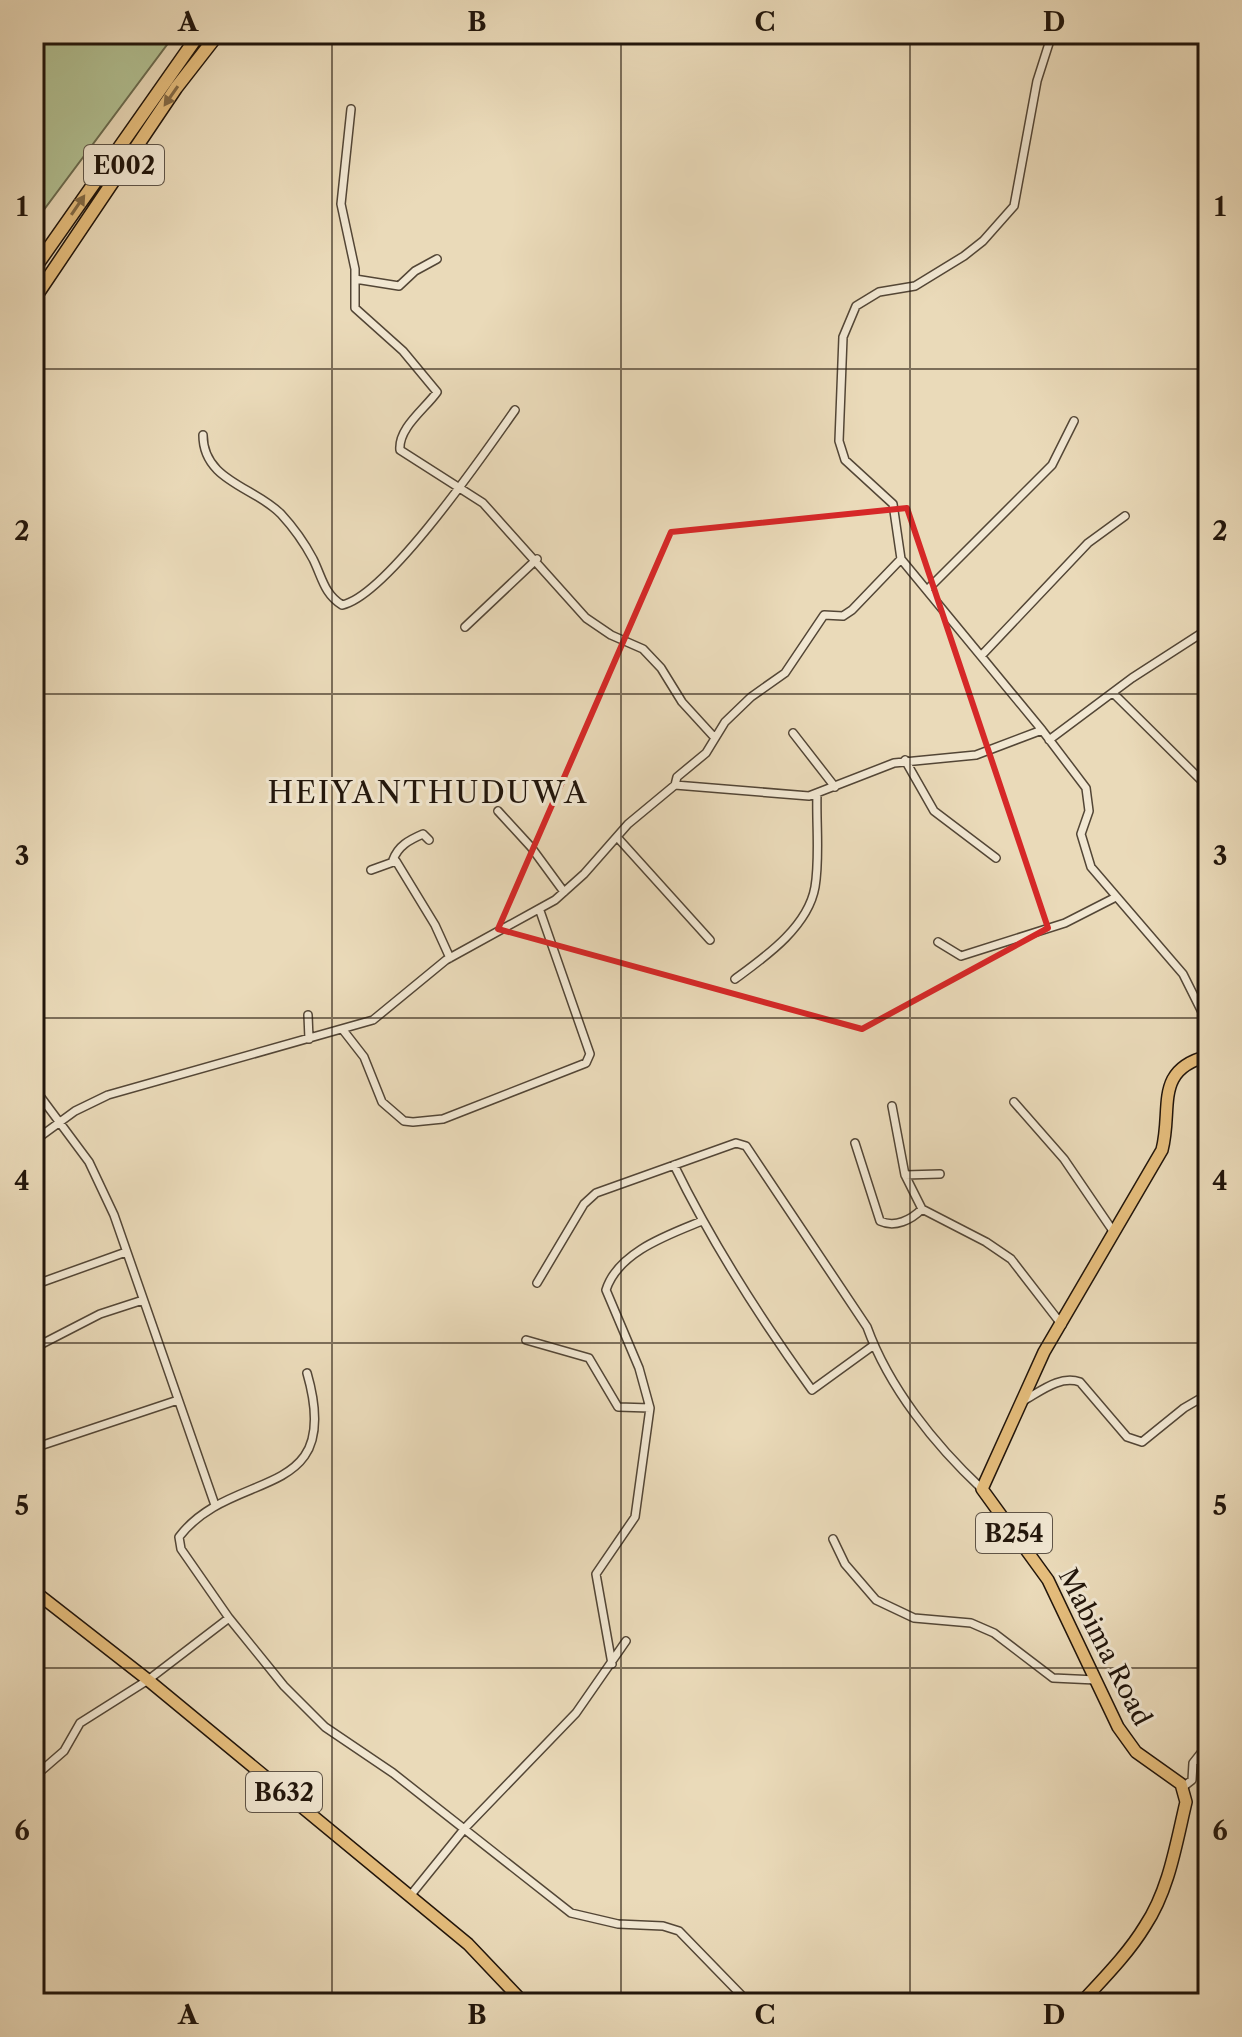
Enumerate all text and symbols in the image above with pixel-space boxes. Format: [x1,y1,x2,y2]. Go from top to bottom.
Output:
text: A [177,6,199,38]
text: B [467,6,487,38]
text: C [755,6,775,38]
text: D [1043,6,1065,38]
one-way arrow [164,85,179,106]
road number: E002 [84,145,164,185]
text: 1 [16,191,28,223]
text: 1 [1214,191,1226,223]
one-way arrow [70,194,85,216]
text: 2 [14,515,30,547]
text: 2 [1212,515,1228,547]
district label: HEIYANTHUDUWA [267,774,589,811]
text: 3 [15,840,29,872]
text: 3 [1213,840,1227,872]
text: 4 [14,1165,30,1197]
text: 4 [1212,1165,1228,1197]
text: 5 [15,1490,29,1522]
text: 5 [1213,1490,1227,1522]
road number: B254 [976,1513,1052,1553]
street label: Mabima Road [1052,1563,1158,1731]
road number: B632 [246,1772,322,1812]
text: 6 [14,1815,30,1847]
text: 6 [1212,1815,1228,1847]
text: A [177,1999,199,2031]
text: B [467,1999,487,2031]
text: C [755,1999,775,2031]
text: D [1043,1999,1065,2031]

